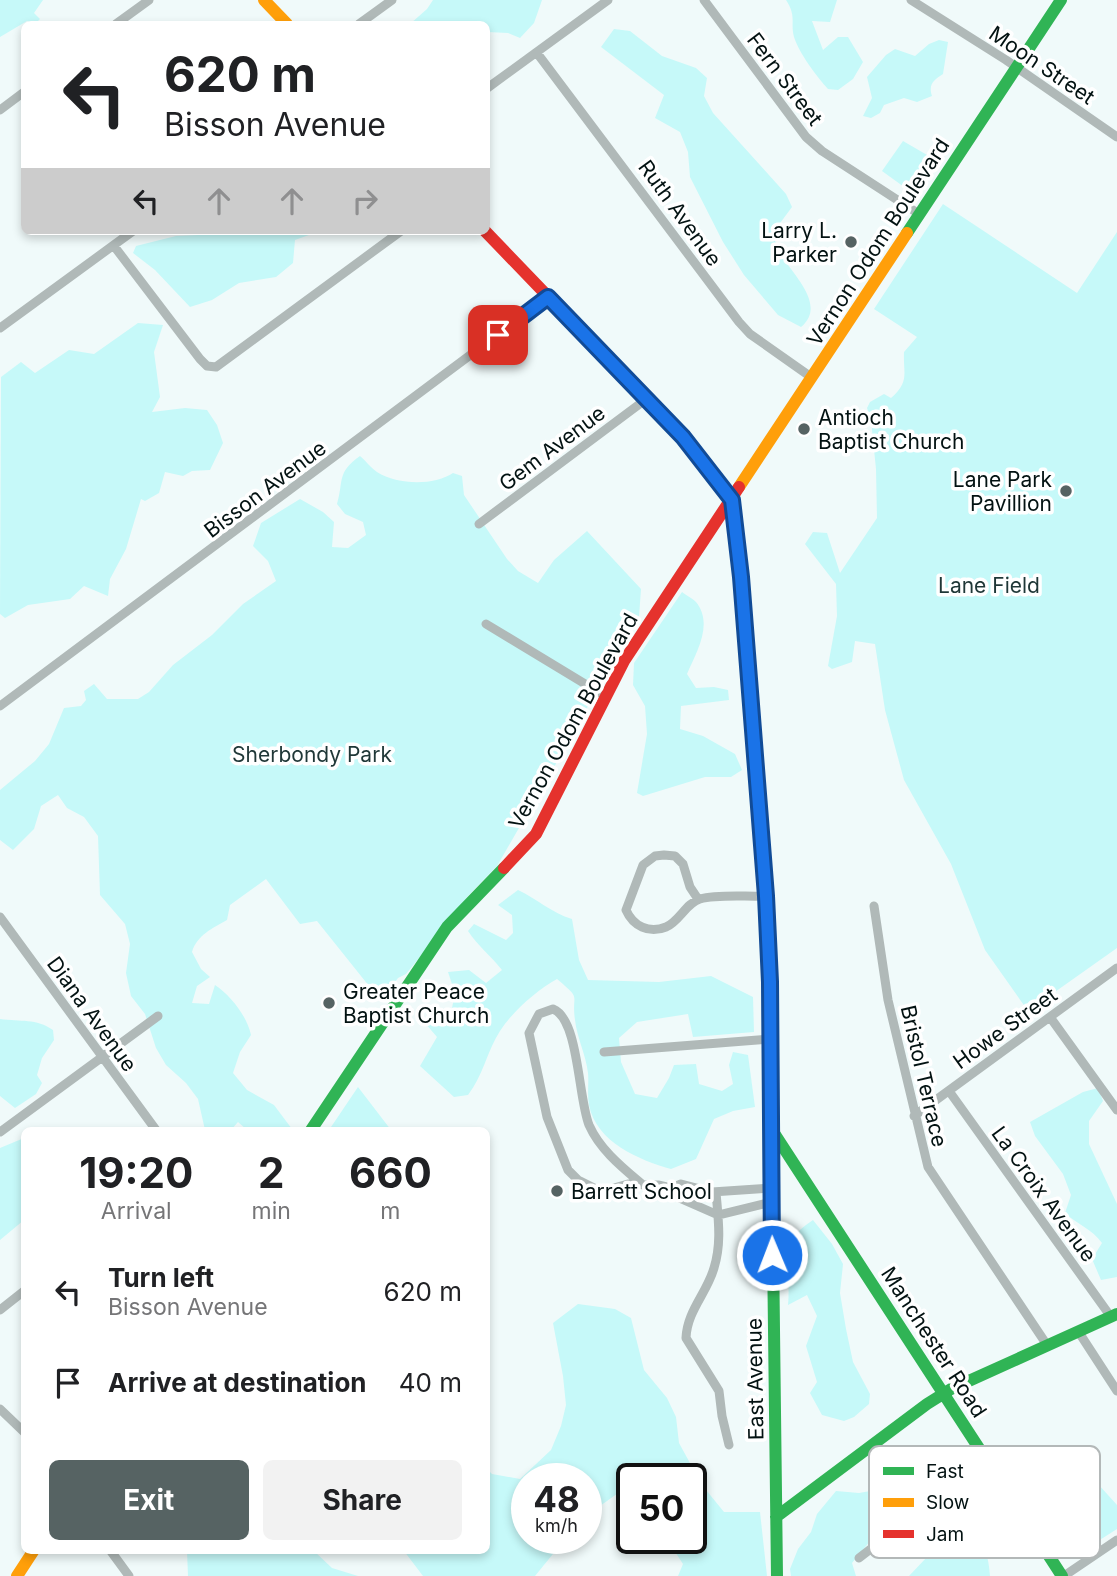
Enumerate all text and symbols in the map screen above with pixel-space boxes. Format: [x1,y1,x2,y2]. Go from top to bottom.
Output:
street label: Moon Street [985,21,1100,109]
street label: Fern Street [742,28,828,130]
text: 620 m [164,45,316,104]
icon: left [49,49,140,140]
text: Bisson Avenue [164,105,386,144]
street label: Vernon Odom Boulevard [801,133,955,351]
street label: Ruth Avenue [633,155,727,271]
icon: left [127,182,165,220]
icon: ahead [200,182,238,220]
icon: ahead [273,182,311,220]
icon: right [346,182,384,220]
place label: Larry L. Parker [761,218,837,267]
marker: Larry L. Parker [843,234,859,250]
pin [468,305,528,365]
icon: arrive [479,316,517,354]
street label: Gem Avenue [494,400,610,496]
place label: Antioch Baptist Church [818,405,964,454]
marker: Antioch Baptist Church [796,421,812,437]
street label: Bisson Avenue [199,435,331,543]
place label: Lane Park Pavillion [953,467,1052,516]
marker: Lane Park Pavillion [1058,483,1074,499]
park label: Lane Field [938,573,1040,598]
street label: Vernon Odom Boulevard [503,609,643,833]
park label: Sherbondy Park [232,742,392,767]
street label: Diana Avenue [42,952,142,1076]
place label: Greater Peace Baptist Church [343,979,489,1028]
street label: Howe Street [948,982,1062,1074]
marker: Greater Peace Baptist Church [321,995,337,1011]
street label: Bristol Terrace [896,1003,952,1149]
street label: La Croix Avenue [986,1121,1102,1267]
text: 19:20 [79,1147,193,1198]
text: 2 [258,1147,284,1198]
text: 660 [349,1147,432,1198]
place label: Barrett School [571,1179,712,1204]
marker: Barrett School [549,1183,565,1199]
text: Arrival [101,1197,172,1225]
text: min [252,1197,291,1225]
text: m [380,1197,400,1225]
position arrow [735,1218,809,1292]
text: Turn left [108,1262,214,1293]
street label: Manchester Road [876,1262,992,1422]
icon: left [49,1273,87,1311]
text: 620 m [384,1276,462,1307]
text: Bisson Avenue [108,1293,268,1321]
street label: East Avenue [741,1318,769,1440]
icon: arrive [49,1364,87,1402]
text: Arrive at destination [108,1367,367,1398]
text: 40 m [399,1367,462,1398]
legend [869,1446,1100,1558]
button: Exit [49,1460,249,1540]
button: Share [263,1460,462,1540]
text: Fast [926,1460,964,1483]
speed limit sign: 50 [616,1463,707,1554]
text: 48 [533,1478,580,1520]
text: Slow [926,1491,969,1514]
text: km/h [535,1515,578,1536]
text: Jam [926,1523,964,1546]

